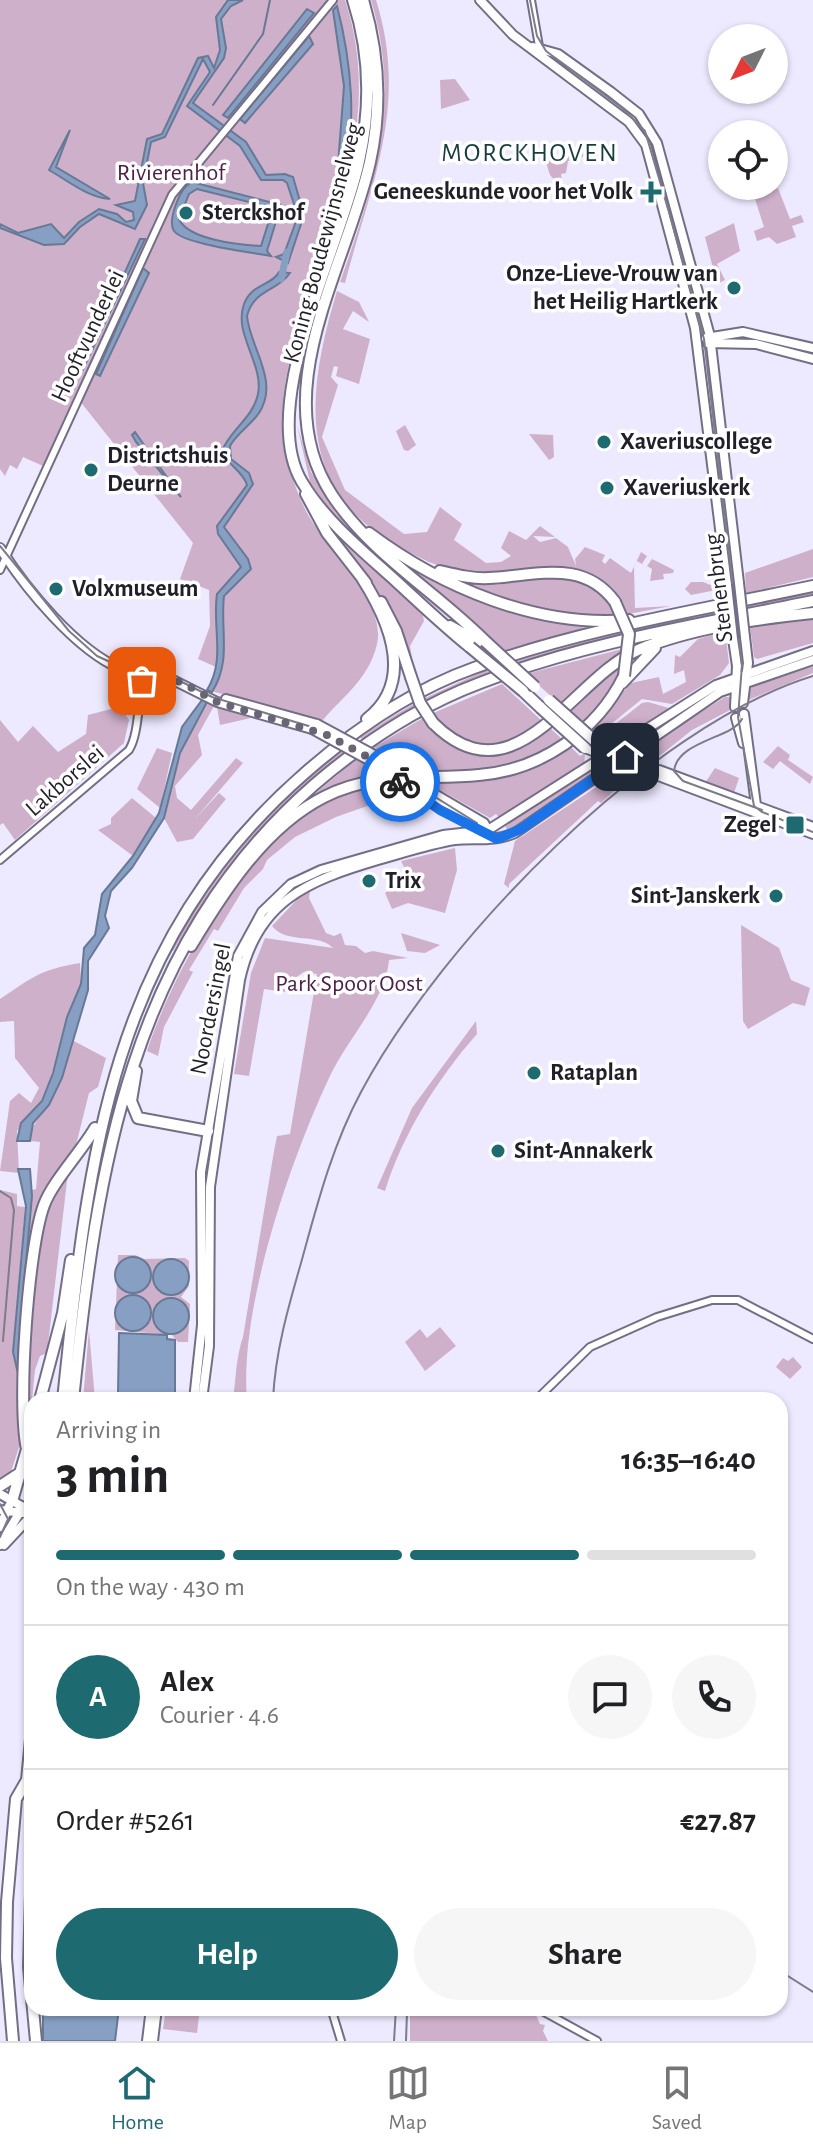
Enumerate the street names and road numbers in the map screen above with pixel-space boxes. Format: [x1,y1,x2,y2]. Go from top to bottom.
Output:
street label: Koning Boudewijnsnelweg [279,120,367,366]
street label: Hooftvunderlei [47,266,129,406]
street label: Stenenbrug [700,532,738,644]
street label: Lakborslei [21,741,109,821]
street label: Noordersingel [186,941,236,1077]

